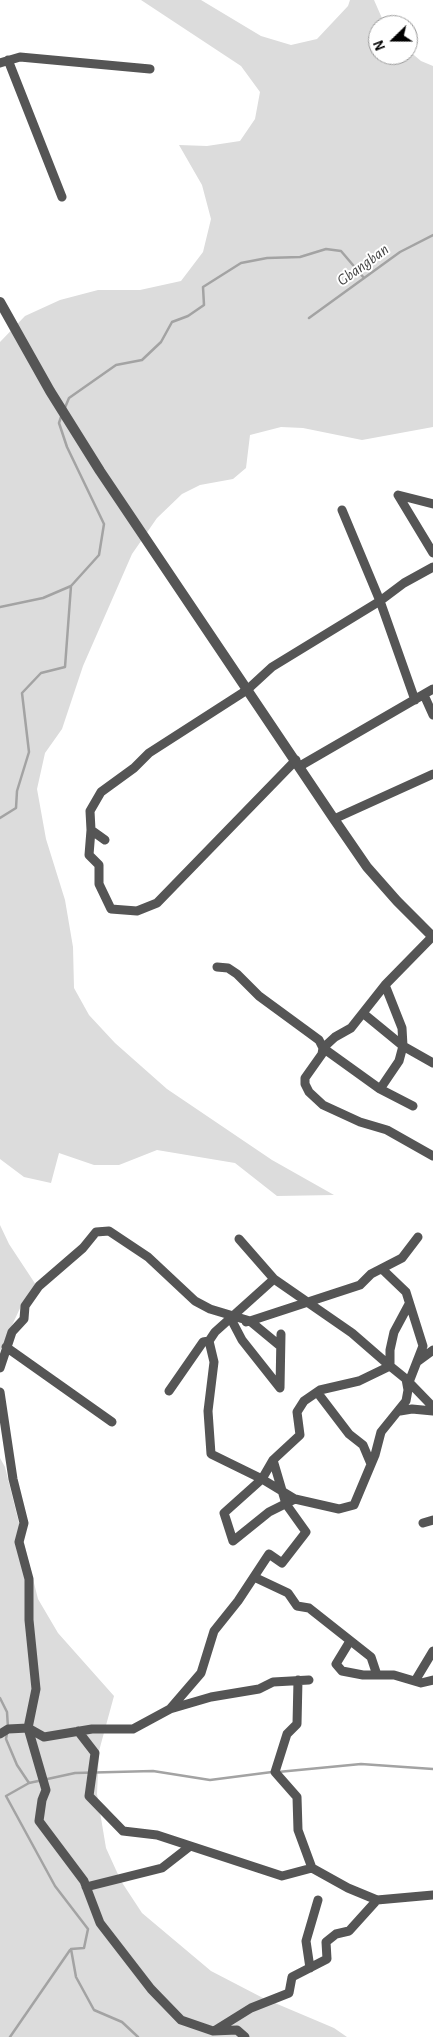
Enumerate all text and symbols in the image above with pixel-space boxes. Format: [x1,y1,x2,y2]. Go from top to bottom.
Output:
north arrow [368,15,418,65]
text: N [372,38,388,52]
water label: Gbangban [333,240,393,290]

